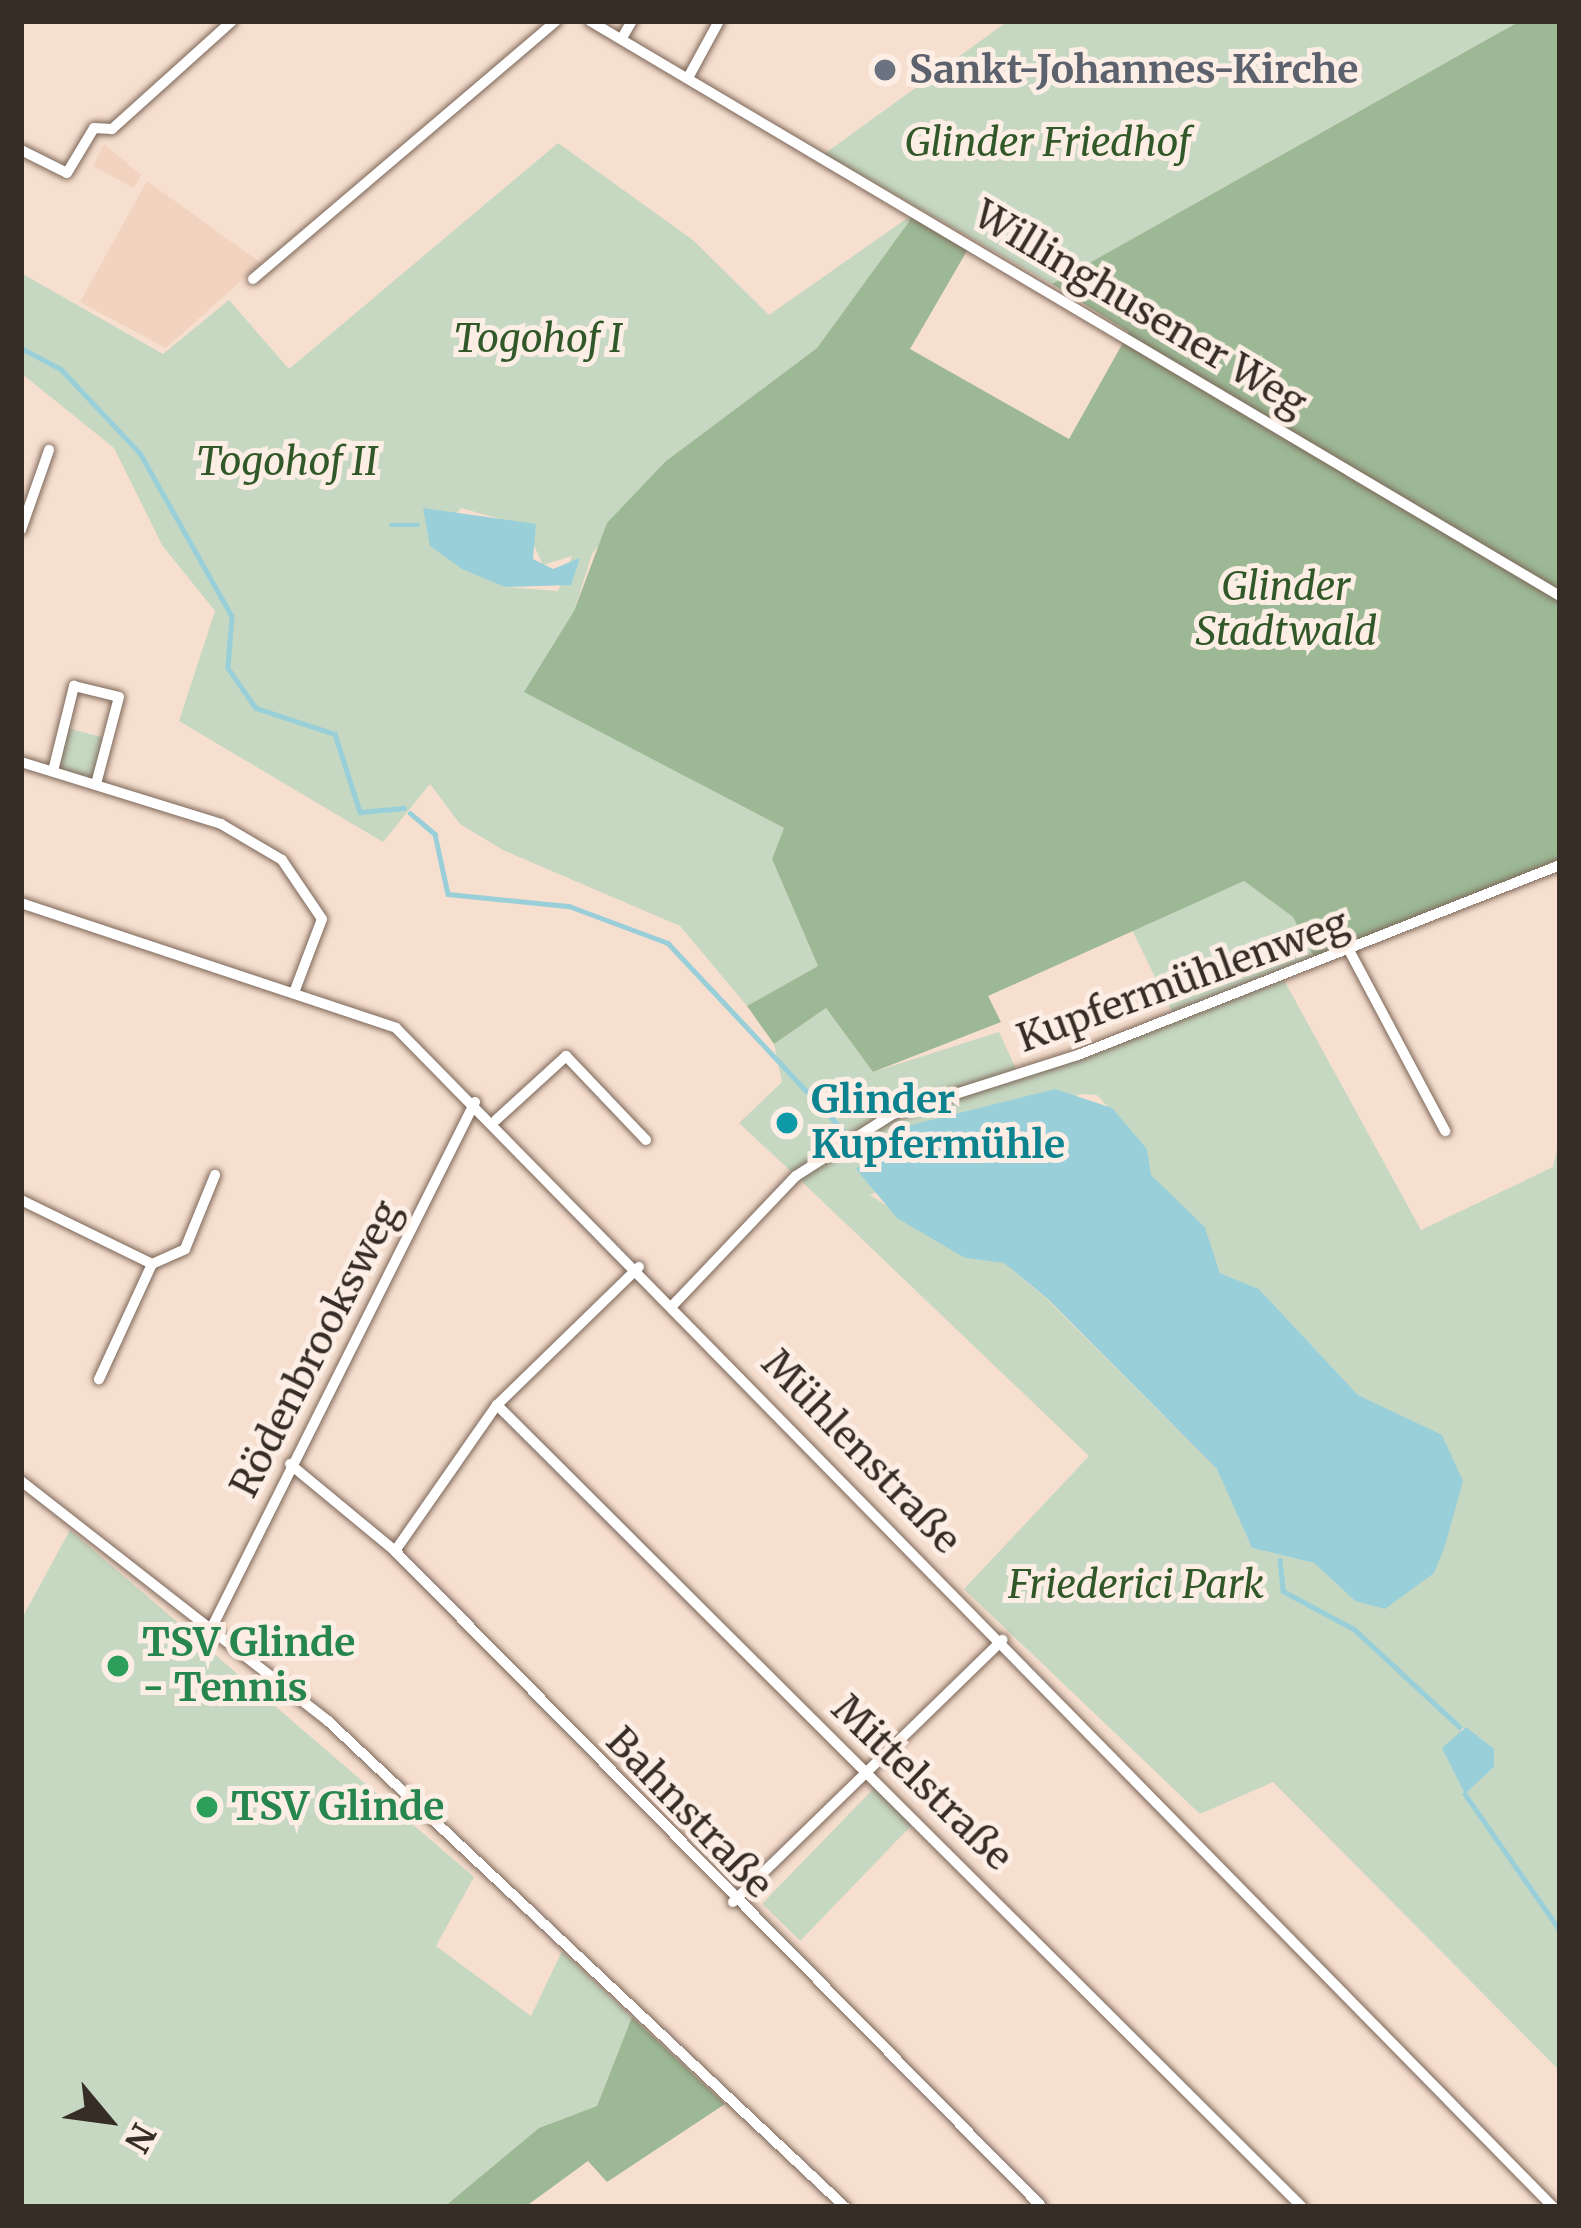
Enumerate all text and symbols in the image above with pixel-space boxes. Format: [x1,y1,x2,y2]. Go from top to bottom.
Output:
place label: Sankt-Johannes-Kirche [909,47,1358,93]
marker: Sankt-Johannes-Kirche [872,57,898,83]
park label: Glinder Friedhof [905,120,1191,166]
street label: Willinghusener Weg [965,191,1315,427]
park label: Togohof I [454,316,622,362]
park label: Togohof II [196,439,378,485]
park label: Glinder Stadtwald [1195,565,1377,656]
street label: Kupfermühlenweg [1011,899,1355,1063]
place label: Glinder Kupfermühle [811,1078,1065,1169]
marker: Glinder Kupfermühle [774,1110,800,1136]
street label: Rödenbrooksweg [221,1193,411,1505]
street label: Mühlenstraße [752,1341,970,1563]
park label: Friederici Park [1008,1562,1264,1608]
place label: TSV Glinde - Tennis [142,1621,355,1712]
marker: TSV Glinde - Tennis [105,1653,131,1679]
street label: Mittelstraße [822,1686,1022,1880]
street label: Bahnstraße [596,1718,782,1908]
place label: TSV Glinde [231,1784,444,1830]
marker: TSV Glinde [194,1794,220,1820]
north arrow [48,2060,168,2180]
text: N [116,2116,164,2159]

